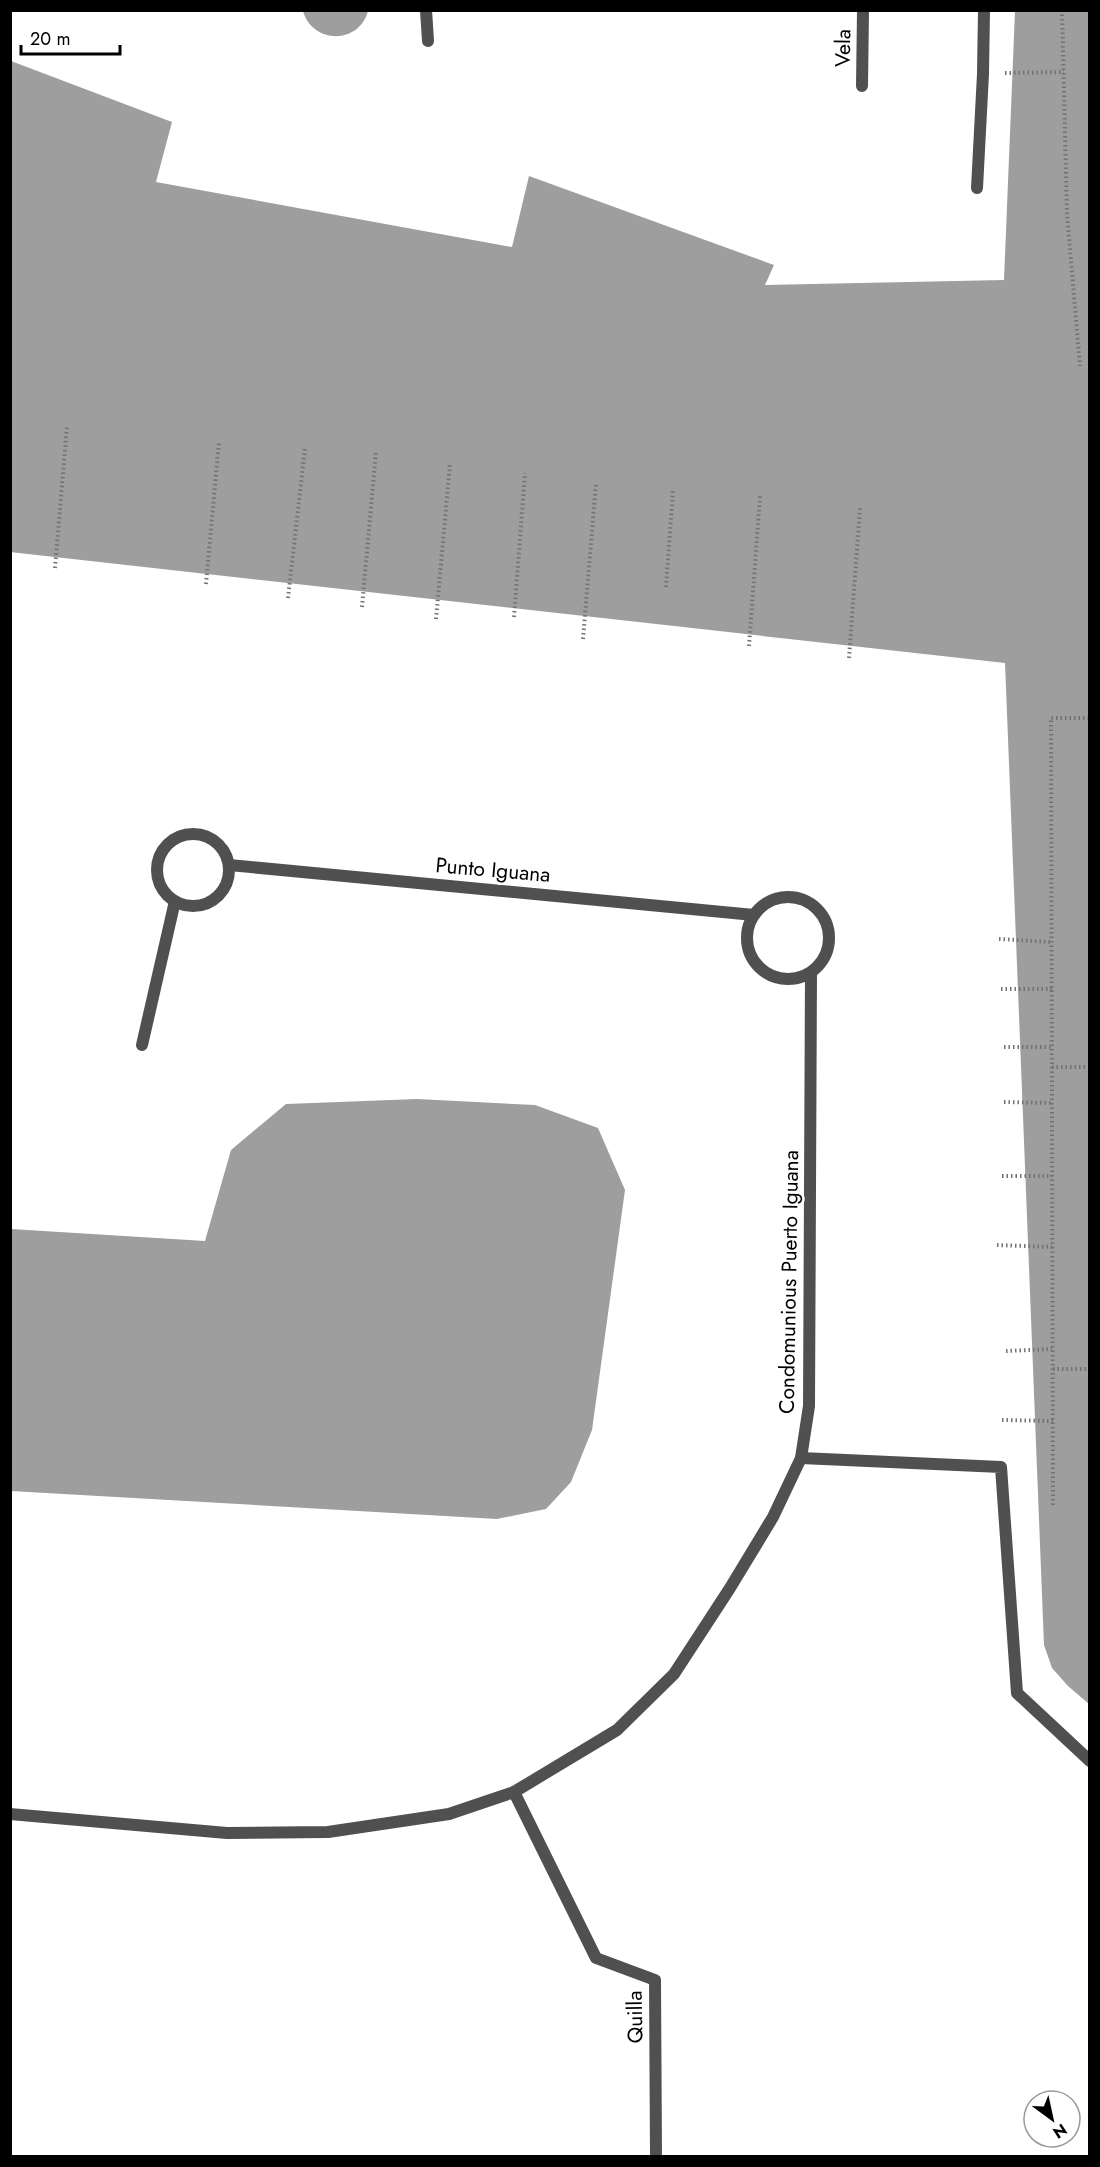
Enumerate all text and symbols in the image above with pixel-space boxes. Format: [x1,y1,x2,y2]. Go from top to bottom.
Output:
scale bar [21,18,120,56]
text: 20 m [30,26,70,52]
street label: Vela [828,29,858,67]
street label: Punto Iguana [434,850,552,890]
street label: Condomunious Puerto Iguana [772,1150,806,1414]
street label: Quilla [620,1990,650,2044]
north arrow [1022,2089,1082,2149]
text: N [1048,2118,1071,2144]

